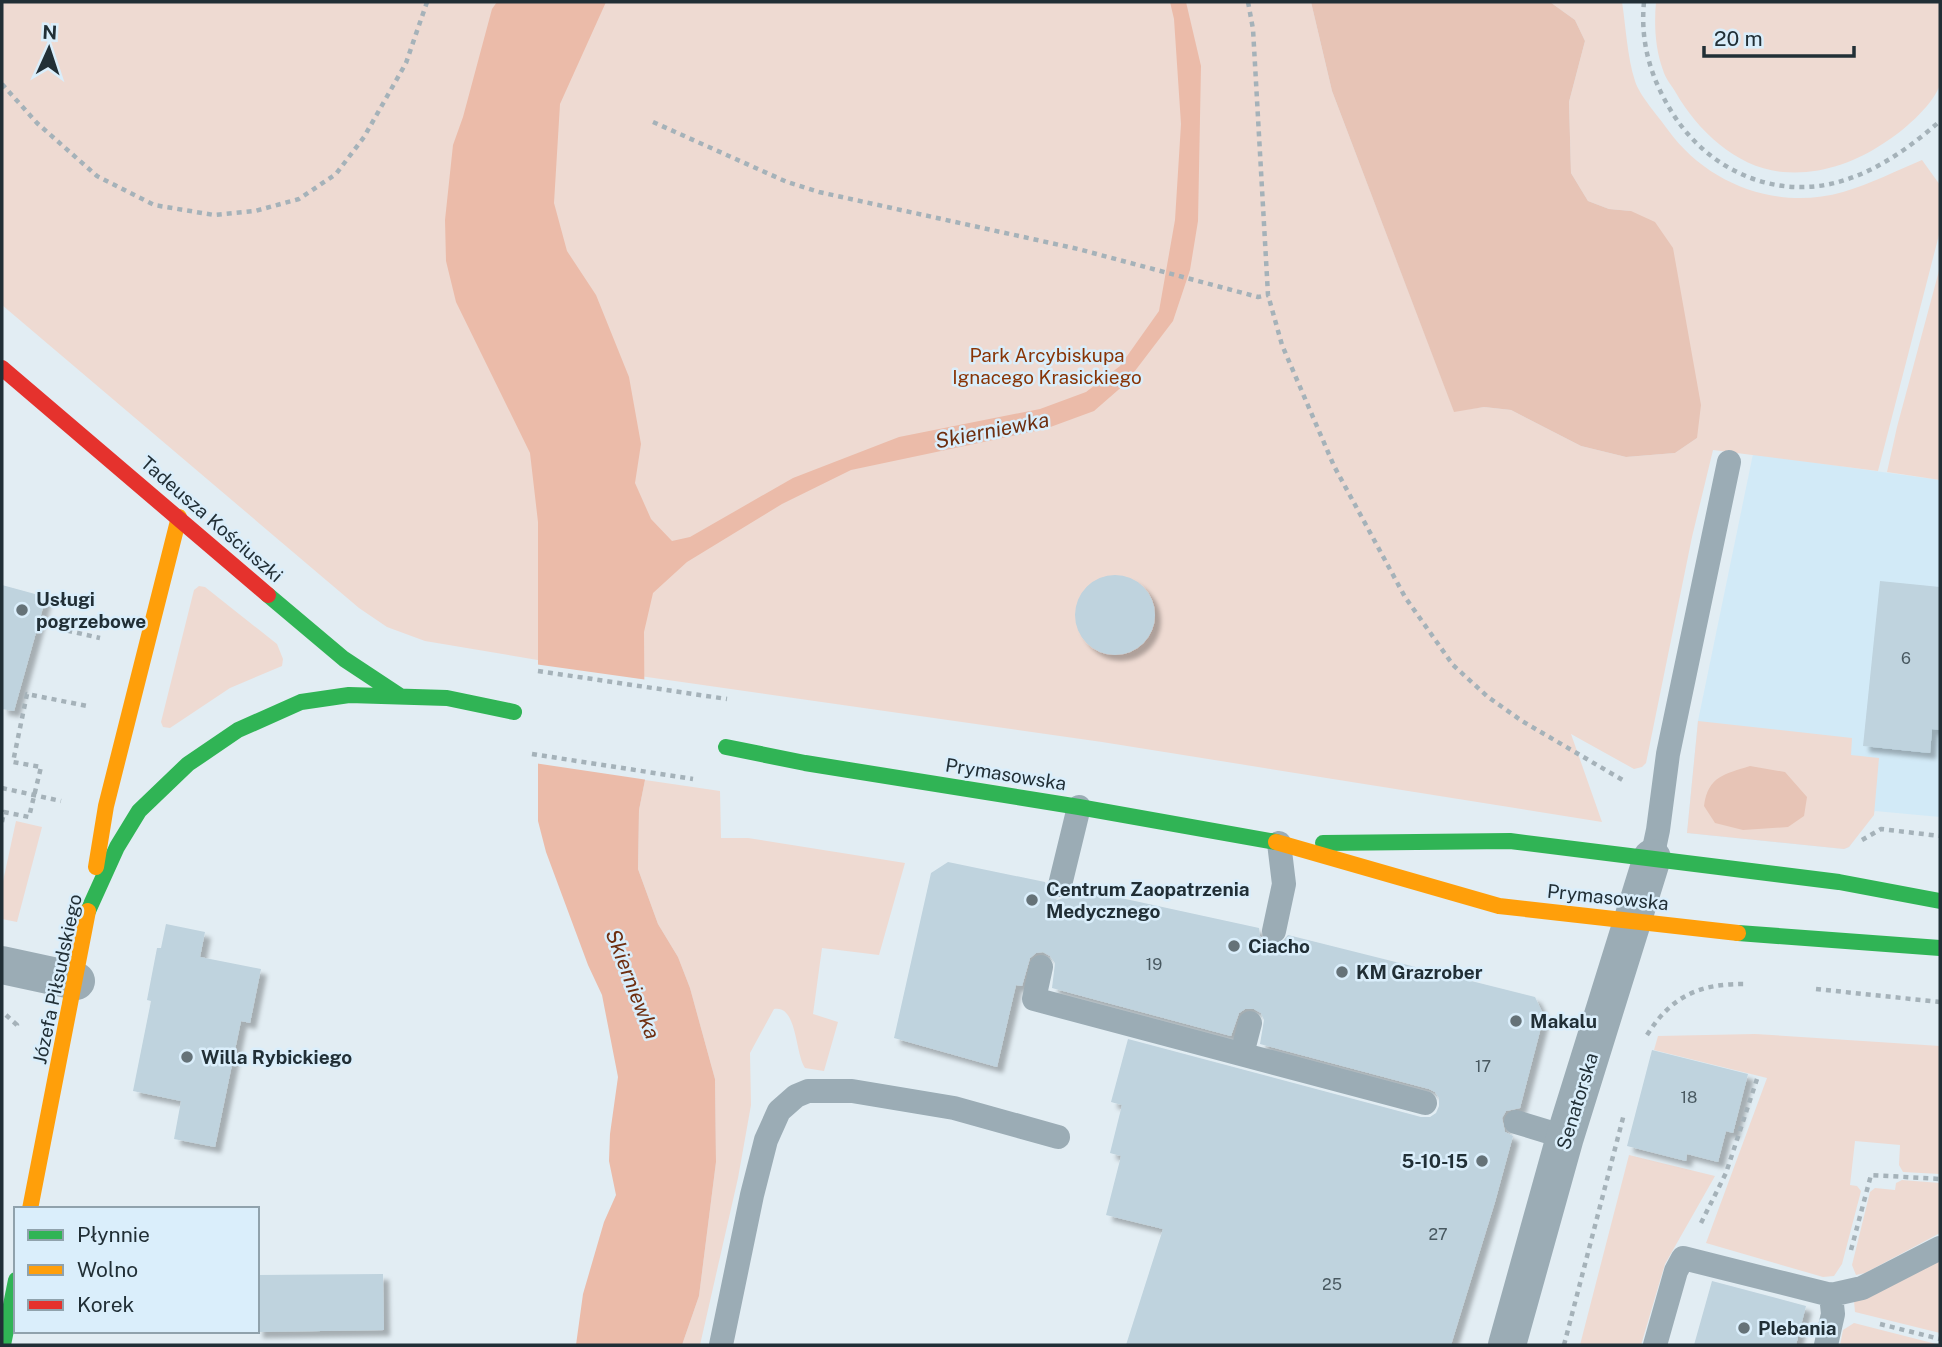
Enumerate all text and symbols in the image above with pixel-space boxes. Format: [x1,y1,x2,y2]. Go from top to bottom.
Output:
north arrow [14,14,84,84]
scale bar [1704,14,1854,58]
text: N [42,21,58,43]
text: 20 m [1714,26,1763,51]
park label: Park Arcybiskupa Ignacego Krasickiego [952,344,1142,388]
water label: Skierniewka [933,407,1051,453]
street label: Tadeusza Kościuszki [137,452,287,586]
place label: Usługi pogrzebowe [36,588,146,632]
marker: Usługi pogrzebowe [14,602,30,618]
house number: 6 [1901,649,1911,668]
street label: Prymasowska [944,754,1068,794]
place label: Centrum Zaopatrzenia Medycznego [1046,878,1250,922]
street label: Prymasowska [1546,880,1670,914]
street label: Józefa Piłsudskiego [28,892,86,1066]
marker: Centrum Zaopatrzenia Medycznego [1024,892,1040,908]
water label: Skierniewka [601,926,665,1042]
place label: Ciacho [1248,935,1310,957]
marker: Ciacho [1226,938,1242,954]
house number: 19 [1146,955,1162,974]
place label: KM Grazrober [1356,961,1483,983]
marker: KM Grazrober [1334,964,1350,980]
place label: Makalu [1530,1010,1597,1032]
marker: Makalu [1508,1013,1524,1029]
place label: Willa Rybickiego [201,1046,352,1068]
marker: Willa Rybickiego [179,1049,195,1065]
street label: Senatorska [1552,1050,1602,1152]
house number: 17 [1475,1057,1491,1076]
house number: 18 [1681,1088,1697,1107]
place label: 5-10-15 [1402,1150,1468,1172]
marker: 5-10-15 [1474,1153,1490,1169]
legend [14,1207,259,1333]
text: Płynnie [77,1222,150,1247]
house number: 27 [1428,1225,1448,1244]
text: Wolno [77,1257,138,1282]
house number: 25 [1322,1275,1342,1294]
text: Korek [77,1292,135,1317]
place label: Plebania [1758,1317,1836,1339]
marker: Plebania [1736,1320,1752,1336]

